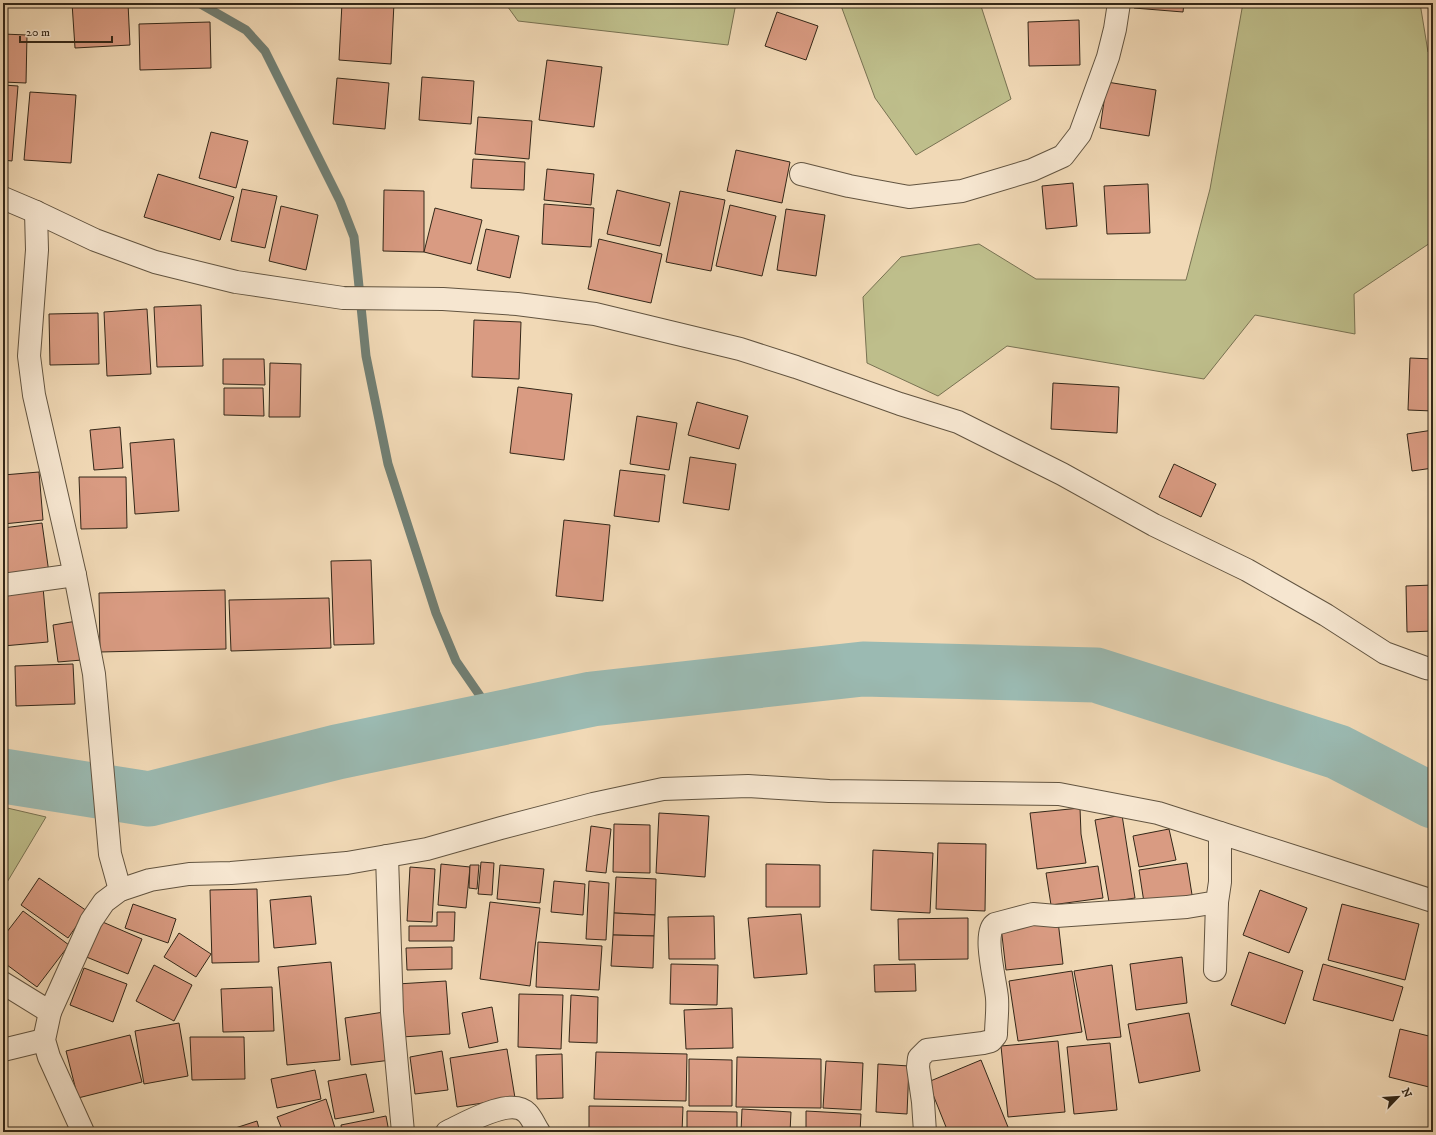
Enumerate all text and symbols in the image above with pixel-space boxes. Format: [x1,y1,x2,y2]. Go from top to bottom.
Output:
scale bar [20,18,112,44]
text: 20 m [26,25,50,40]
north arrow [1378,1077,1418,1117]
text: N [1398,1086,1414,1100]

